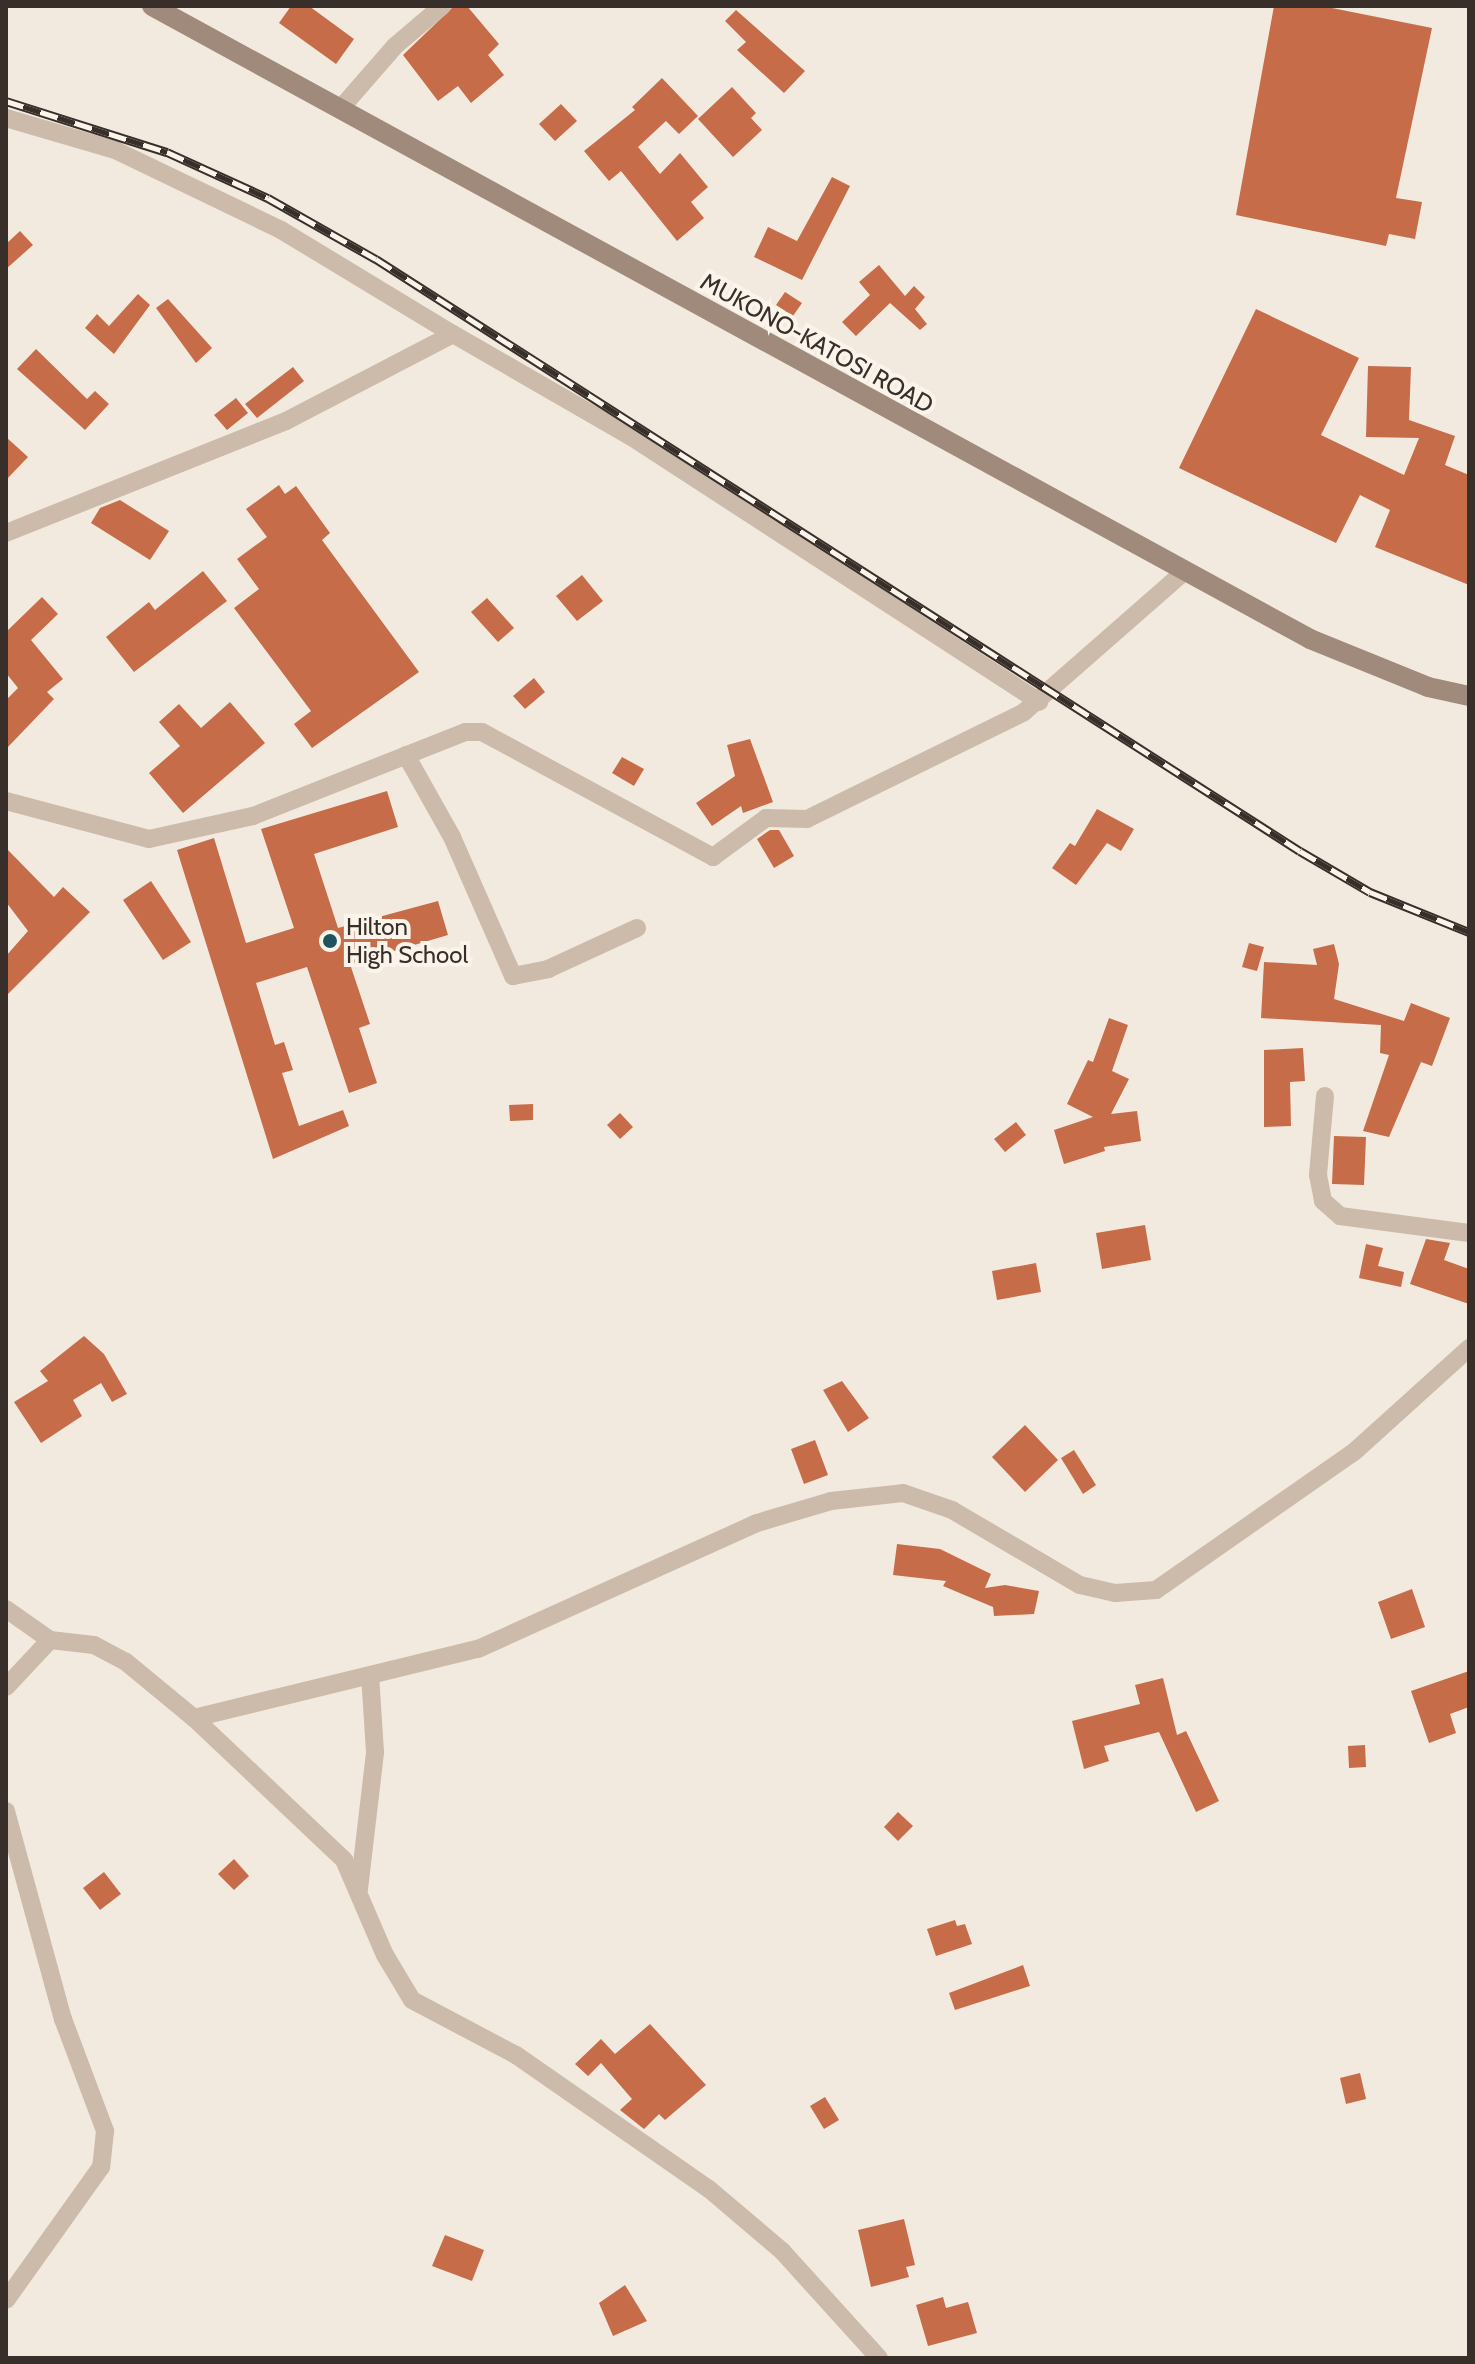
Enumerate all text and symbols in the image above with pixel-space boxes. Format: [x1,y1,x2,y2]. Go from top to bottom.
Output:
street label: MUKONO-KATOSI ROAD [696,267,938,419]
place label: Hilton High School [346,913,468,969]
marker: Hilton High School [321,932,339,950]

